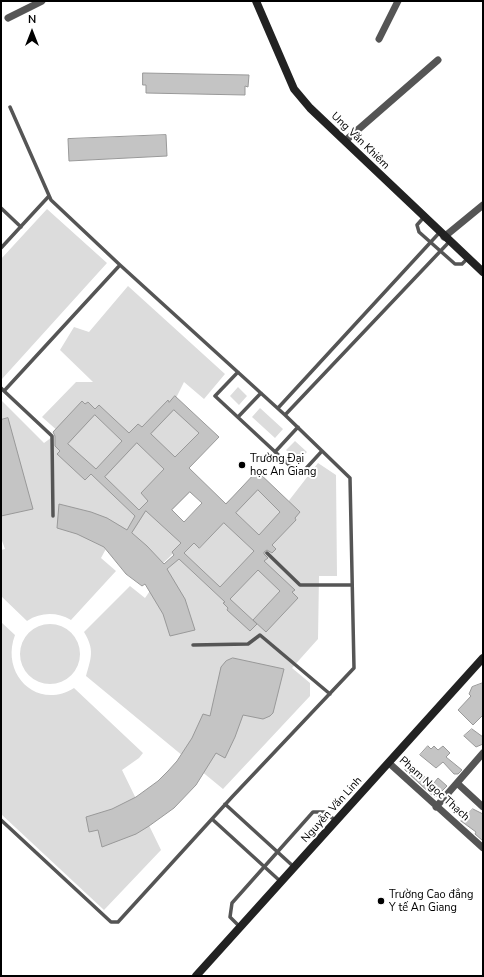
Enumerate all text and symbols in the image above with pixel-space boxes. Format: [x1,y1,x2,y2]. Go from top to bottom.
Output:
north arrow [12,12,52,52]
text: N [28,12,36,27]
street label: Ung Văn Khiêm [328,110,392,172]
place label: Trường Đại học An Giang [250,452,316,478]
marker: Trường Đại học An Giang [237,460,247,470]
street label: Phạm Ngọc Thạch [396,754,472,824]
street label: Nguyễn Văn Linh [299,774,365,846]
place label: Trường Cao đẳng Y tế An Giang [389,888,473,914]
marker: Trường Cao đẳng Y tế An Giang [376,896,386,906]

